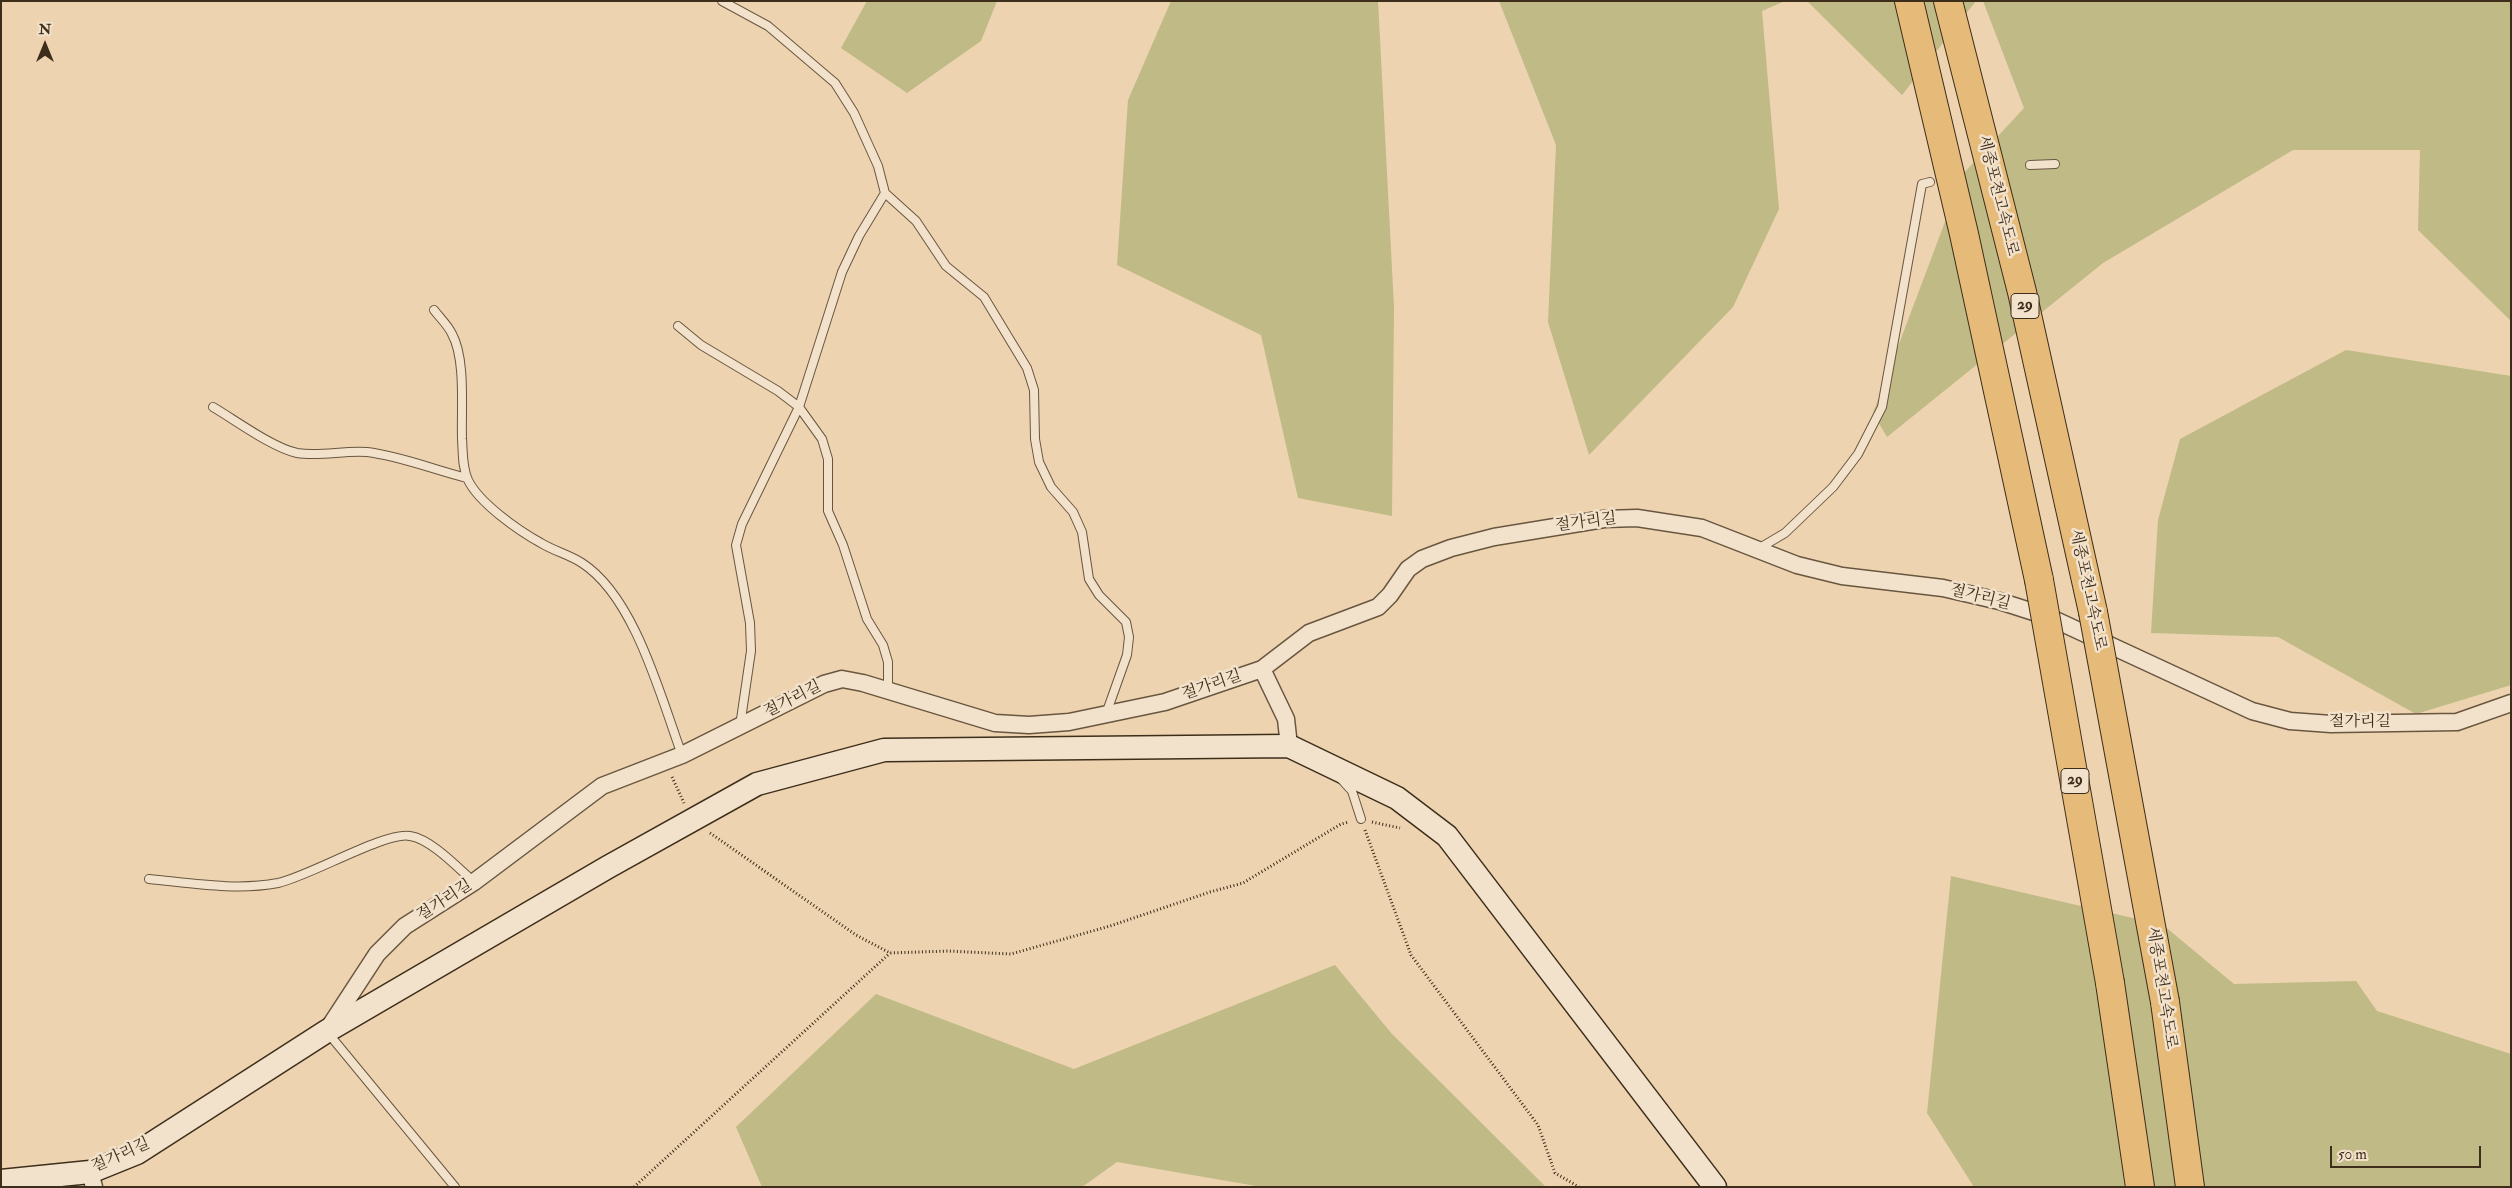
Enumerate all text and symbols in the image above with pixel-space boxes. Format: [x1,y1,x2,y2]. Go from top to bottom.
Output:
north arrow [20,20,70,70]
text: N [39,21,51,38]
street label: 세종포천고속도로 [1973,134,2021,258]
road number: 29 [2011,294,2039,318]
street label: 절가리길 [1554,510,1618,536]
street label: 세종포천고속도로 [2065,528,2109,652]
street label: 절가리길 [1948,581,2012,615]
street label: 절가리길 [1180,667,1244,705]
street label: 절가리길 [761,677,825,723]
street label: 절가리길 [2329,713,2391,733]
road number: 29 [2061,768,2089,794]
street label: 절가리길 [414,876,476,926]
street label: 세종포천고속도로 [2142,925,2180,1051]
street label: 절가리길 [89,1135,153,1177]
scale bar [2332,1136,2483,1168]
text: 50 m [2338,1145,2367,1164]

